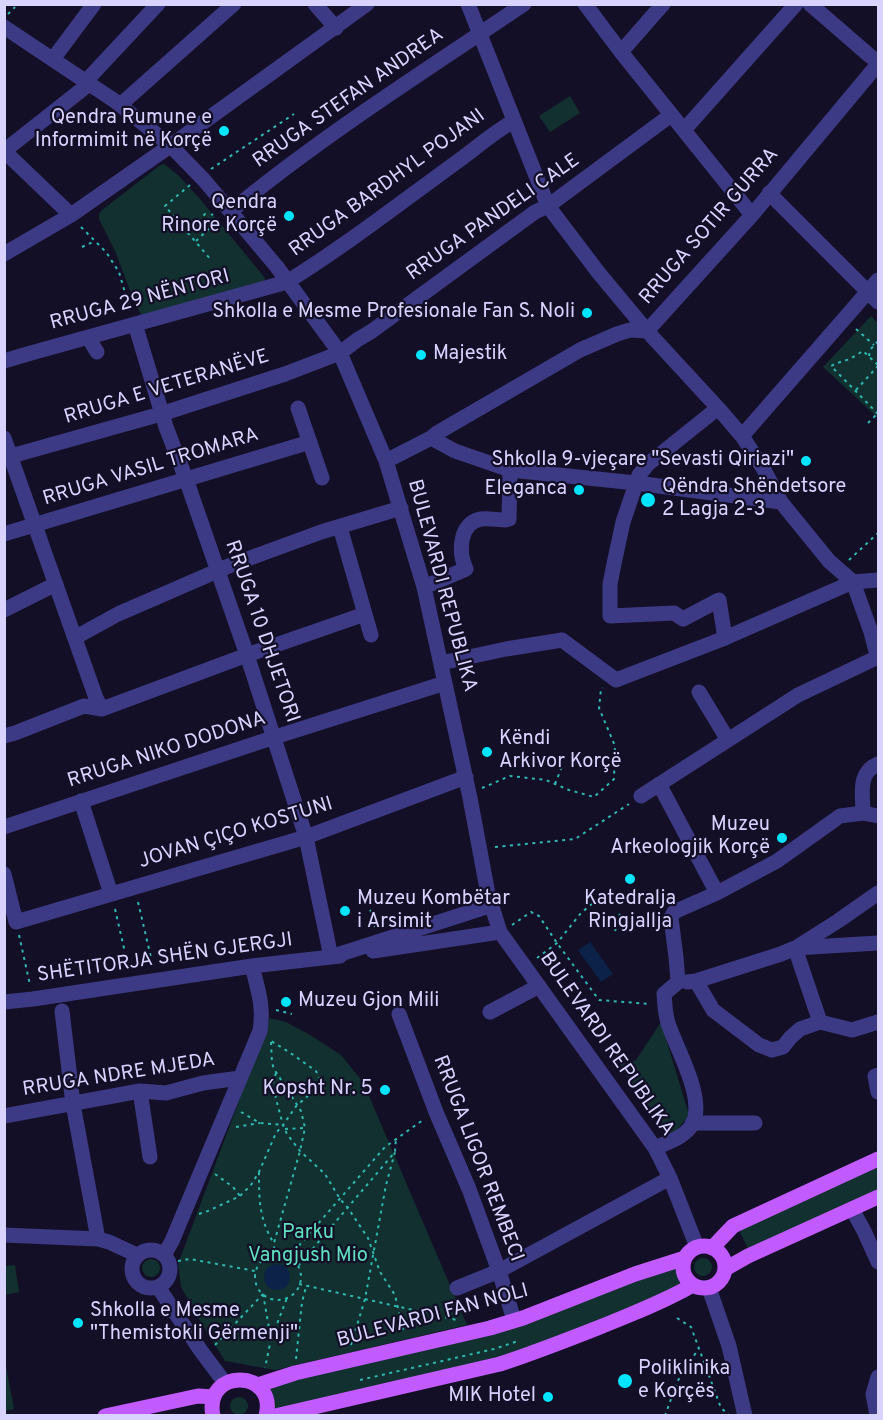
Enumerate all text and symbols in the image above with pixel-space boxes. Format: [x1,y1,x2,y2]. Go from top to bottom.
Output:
street label: RRUGA STEFAN ANDREA [249,24,449,174]
street label: RRUGA BARDHYL POJANI [285,105,491,263]
place label: Qendra Rumune e Informimit në Korçë [35,107,212,154]
marker: Qendra Rumune e Informimit në Korçë [217,124,231,138]
street label: RRUGA SOTIR GURRA [635,144,785,310]
street label: RRUGA PANDELI CALE [403,149,585,287]
place label: Qendra Rinore Korçë [161,192,277,239]
marker: Qendra Rinore Korçë [282,209,296,223]
street label: RRUGA 29 NËNTORI [48,265,232,337]
place label: Shkolla e Mesme Profesionale Fan S. Noli [212,301,575,325]
marker: Shkolla e Mesme Profesionale Fan S. Noli [580,306,594,320]
place label: Majestik [433,343,507,367]
street label: RRUGA E VETERANËVE [62,345,272,431]
marker: Majestik [414,348,428,362]
street label: RRUGA VASIL TROMARA [40,424,262,512]
place label: Shkolla 9-vjeçare "Sevasti Qiriazi" [491,449,794,473]
marker: Shkolla 9-vjeçare "Sevasti Qiriazi" [799,454,813,468]
place label: Qëndra Shëndetsore 2 Lagja 2-3 [662,476,846,523]
street label: BULEVARDI REPUBLIKA [401,477,481,695]
place label: Eleganca [485,478,567,502]
marker: Eleganca [572,483,586,497]
marker: Qëndra Shëndetsore 2 Lagja 2-3 [639,491,657,509]
street label: RRUGA 10 DHJETORI [219,538,303,726]
street label: RRUGA NIKO DODONA [65,708,269,794]
place label: Këndi Arkivor Korçë [499,728,622,775]
marker: Këndi Arkivor Korçë [480,745,494,759]
street label: JOVAN ÇIÇO KOSTUNI [136,793,336,875]
place label: Muzeu Arkeologjik Korçë [610,814,770,861]
marker: Muzeu Arkeologjik Korçë [775,831,789,845]
marker: Katedralja Ringjallja [623,872,637,886]
place label: Muzeu Kombëtar i Arsimit [357,888,510,935]
place label: Katedralja Ringjallja [584,888,676,935]
marker: Muzeu Kombëtar i Arsimit [338,904,352,918]
street label: SHËTITORJA SHËN GJERGJI [36,929,294,989]
street label: BULEVARDI REPUBLIKA [533,948,679,1142]
place label: Muzeu Gjon Mili [298,990,439,1014]
marker: Muzeu Gjon Mili [279,995,293,1009]
street label: RRUGA NDRE MJEDA [21,1049,217,1103]
street label: RRUGA LIGOR REMBECI [427,1053,527,1265]
place label: Kopsht Nr. 5 [263,1078,373,1102]
marker: Kopsht Nr. 5 [378,1083,392,1097]
park label: Parku Vangjush Mio [248,1222,368,1269]
street label: BULEVARDI FAN NOLI [335,1280,531,1354]
place label: Shkolla e Mesme "Themistokli Gërmenji" [90,1300,298,1347]
marker: Shkolla e Mesme "Themistokli Gërmenji" [71,1316,85,1330]
place label: Poliklinika e Korçës [638,1358,730,1405]
marker: Poliklinika e Korçës [616,1372,634,1390]
place label: MIK Hotel [448,1385,536,1409]
marker: MIK Hotel [541,1390,555,1404]

